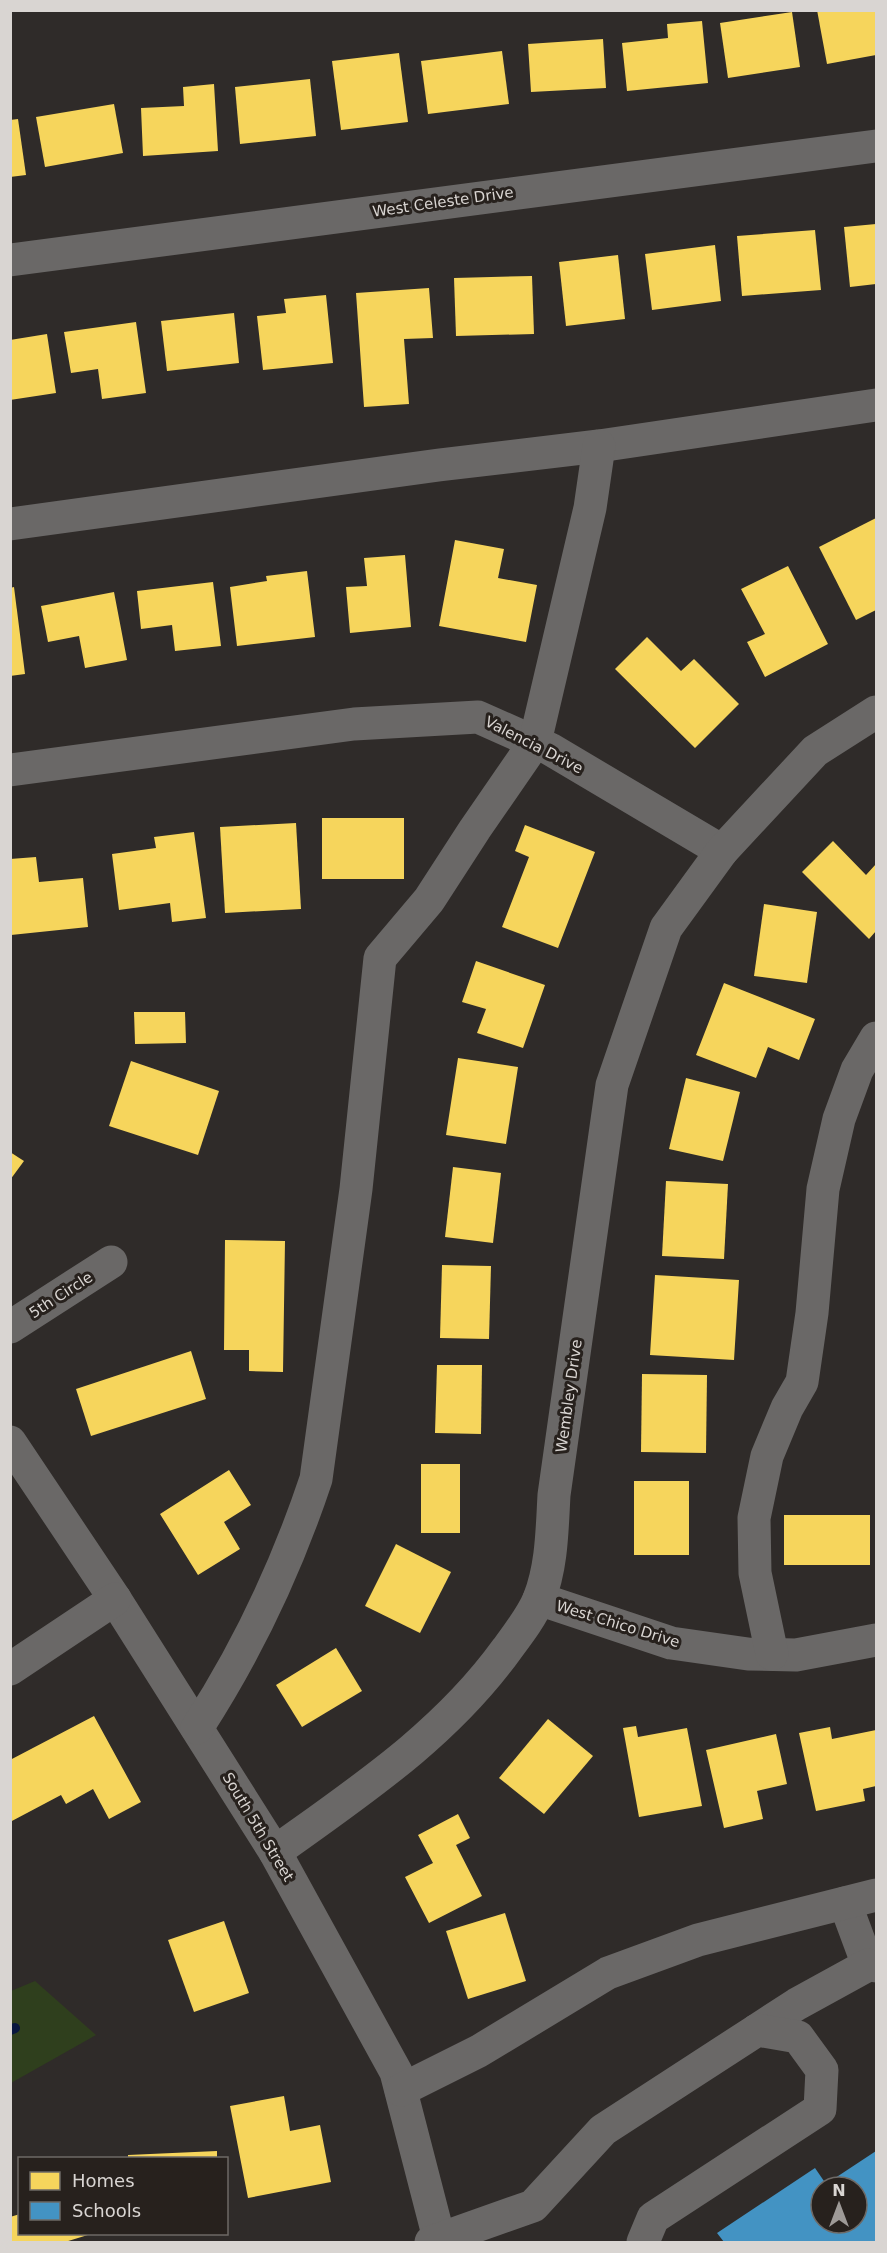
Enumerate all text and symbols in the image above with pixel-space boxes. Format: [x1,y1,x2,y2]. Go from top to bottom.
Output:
street label: West Celeste Drive [371,183,515,221]
street label: Valencia Drive [482,713,586,777]
street label: 5th Circle [26,1268,96,1322]
street label: Wembley Drive [552,1338,586,1454]
street label: West Chico Drive [554,1597,682,1651]
street label: South 5th Street [218,1769,298,1885]
legend [18,2157,228,2235]
text: Homes [72,2170,135,2191]
north arrow [809,2175,869,2235]
text: N [832,2181,846,2200]
text: Schools [72,2200,141,2221]

